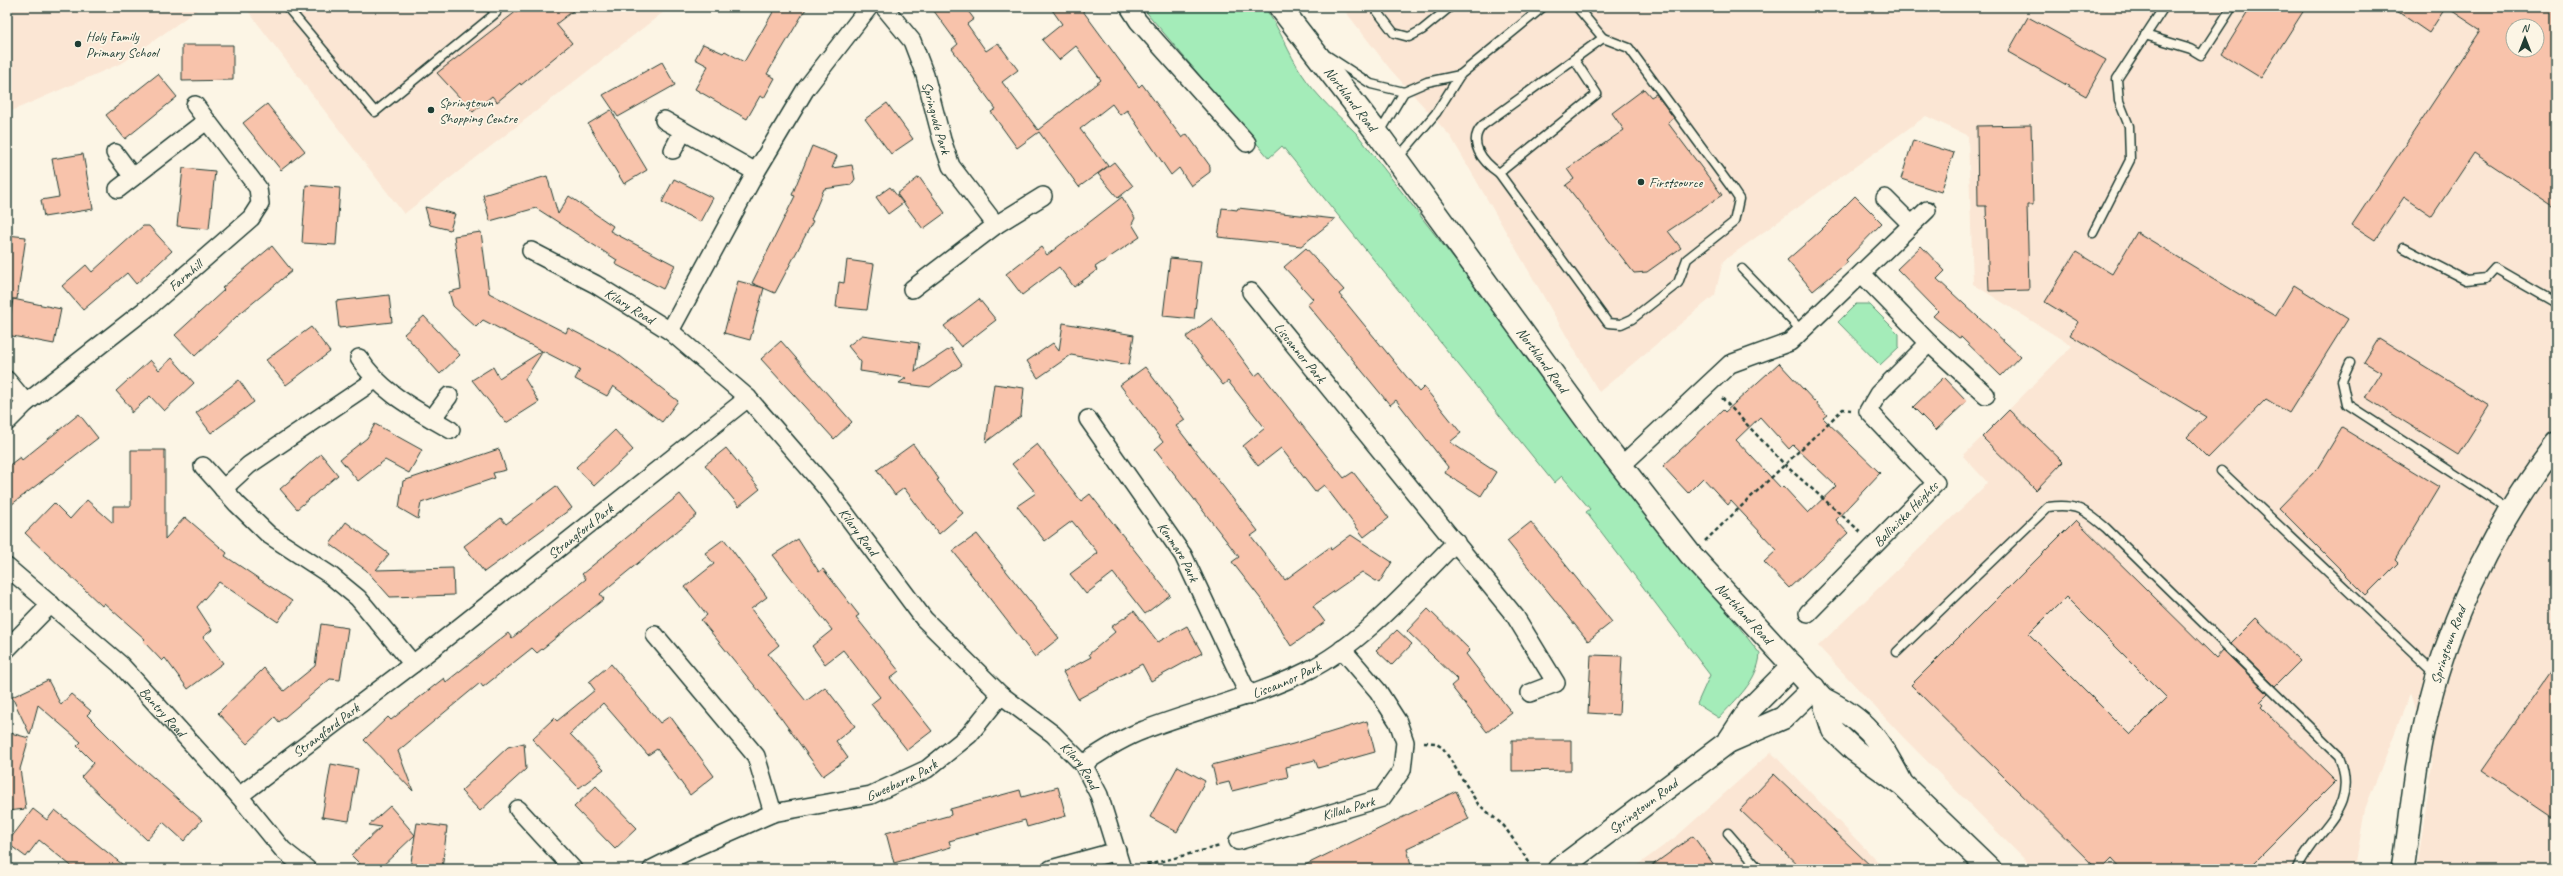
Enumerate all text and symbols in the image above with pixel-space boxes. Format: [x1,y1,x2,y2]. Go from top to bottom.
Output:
north arrow [2505,18,2545,58]
text: N [2522,21,2531,35]
place label: Holy Family Primary School [86,28,161,61]
marker: Holy Family Primary School [73,39,83,49]
street label: Northland Road [1320,64,1382,137]
street label: Springvale Park [918,80,955,157]
place label: Springtown Shopping Centre [439,94,519,127]
marker: Springtown Shopping Centre [426,105,436,115]
place label: Firstsource [1649,174,1704,191]
marker: Firstsource [1636,177,1646,187]
street label: Farmhill [165,255,208,295]
street label: Kilary Road [602,284,659,329]
street label: Liscannor Park [1270,319,1330,388]
street label: Northland Road [1513,324,1573,398]
street label: Balliniska Heights [1870,477,1943,551]
street label: Strangford Park [544,500,618,563]
street label: Kilary Road [835,505,883,561]
street label: Kenmare Park [1154,519,1203,585]
street label: Northland Road [1712,580,1778,649]
street label: Springtown Road [2427,601,2471,686]
street label: Liscannor Park [1250,657,1325,702]
street label: Bantry Road [136,684,191,742]
street label: Strangford Park [290,699,363,761]
street label: Kilary Road [1057,738,1104,794]
street label: Gweebarra Park [866,756,941,805]
street label: Springtown Road [1606,774,1683,838]
street label: Killala Park [1320,792,1377,824]

